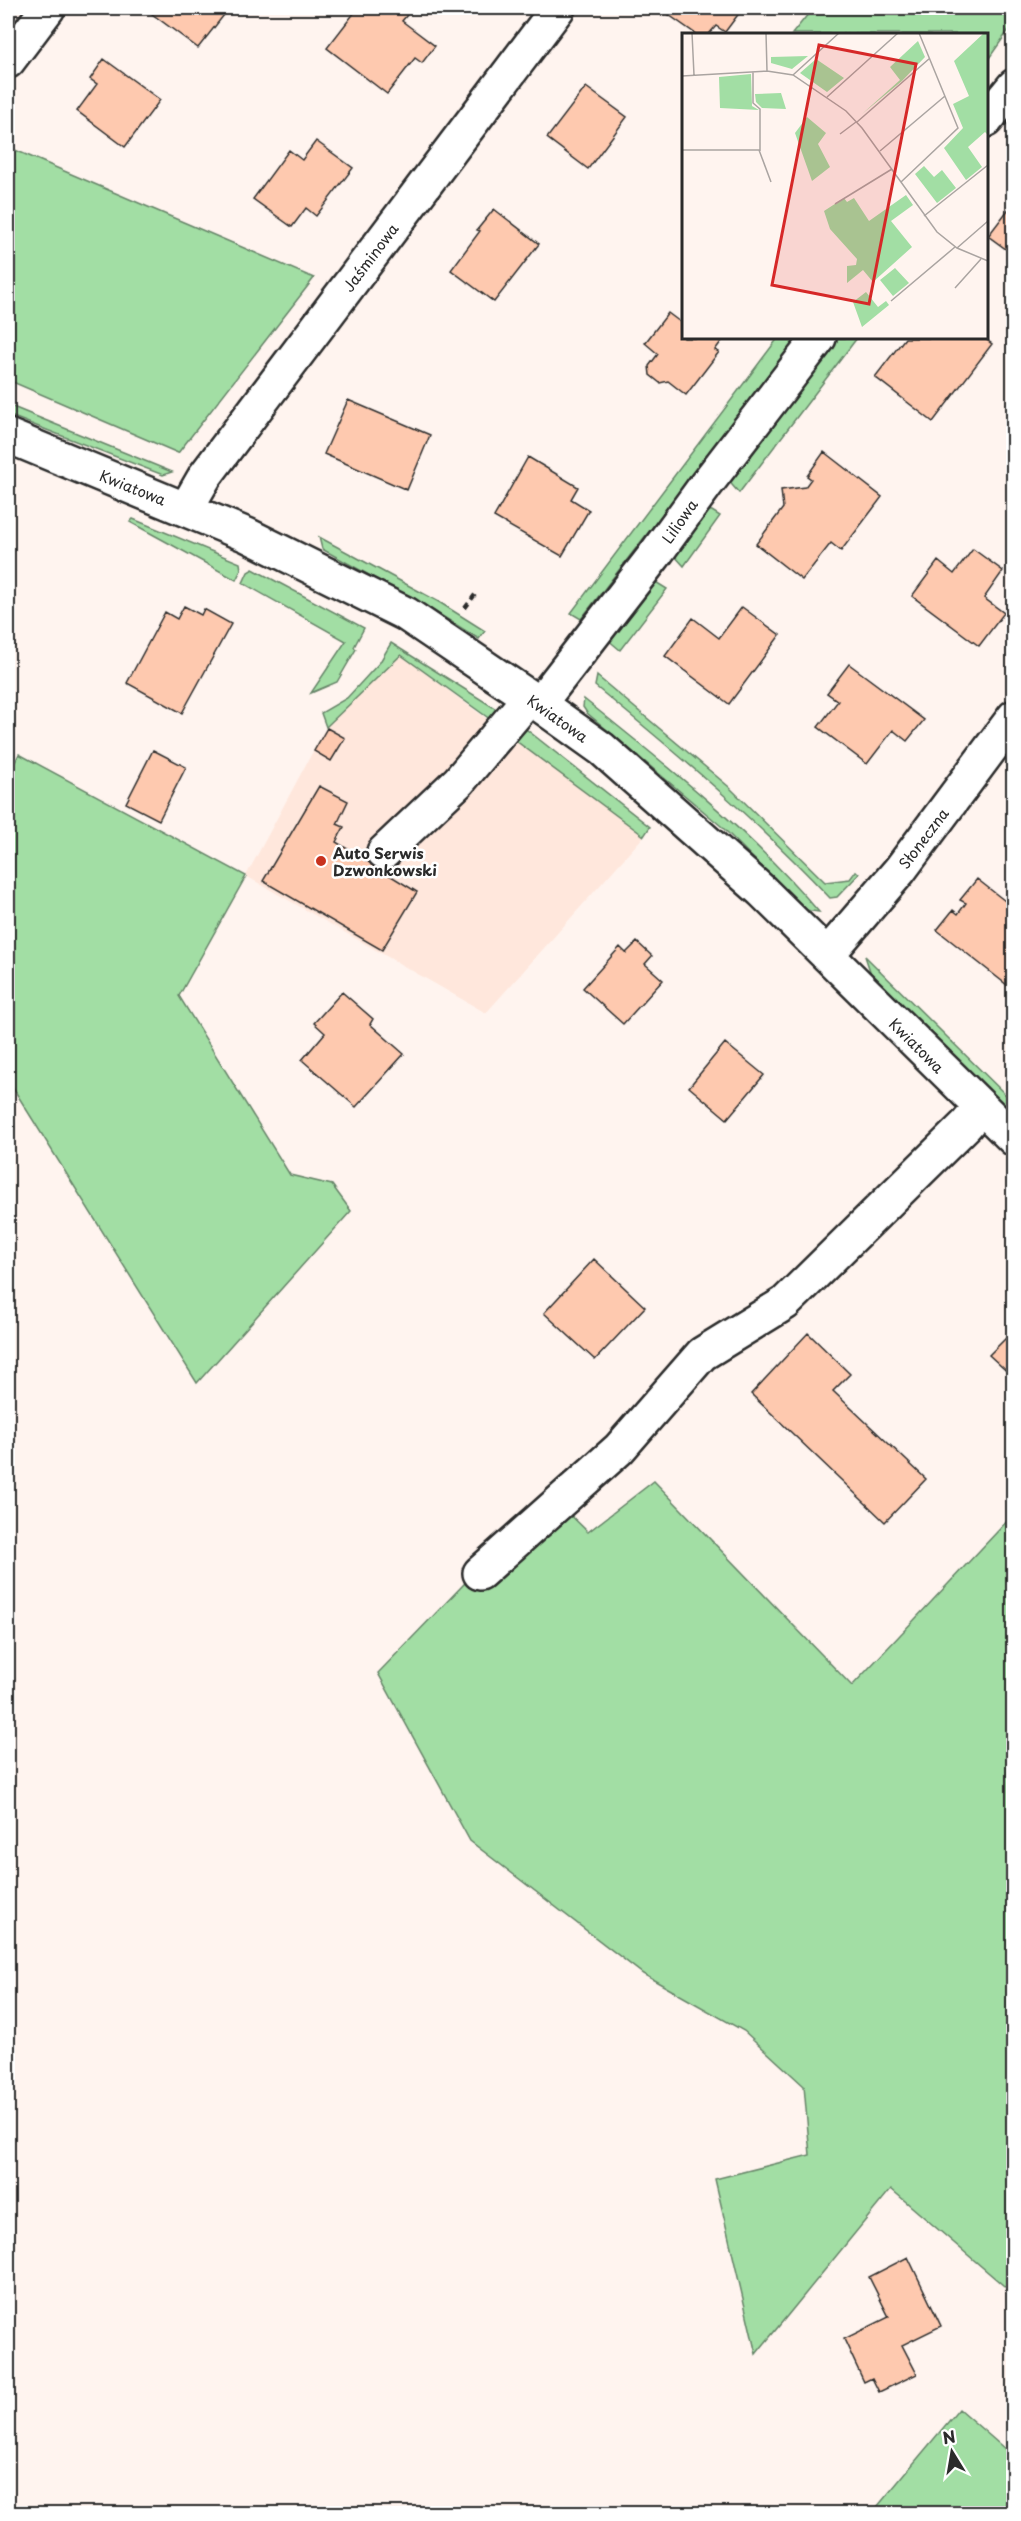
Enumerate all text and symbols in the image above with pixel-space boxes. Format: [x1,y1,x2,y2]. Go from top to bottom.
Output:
inset map [682,33,988,339]
street label: Jaśminowa [337,217,404,296]
street label: Kwiatowa [96,463,170,511]
street label: Liliowa [655,494,703,548]
street label: Kwiatowa [523,689,594,748]
street label: Słoneczna [892,802,954,873]
place label: Auto Serwis Dzwonkowski [333,841,437,881]
marker: Auto Serwis Dzwonkowski [314,854,328,868]
street label: Kwiatowa [884,1012,950,1078]
north arrow [922,2422,982,2482]
text: N [940,2423,957,2449]

